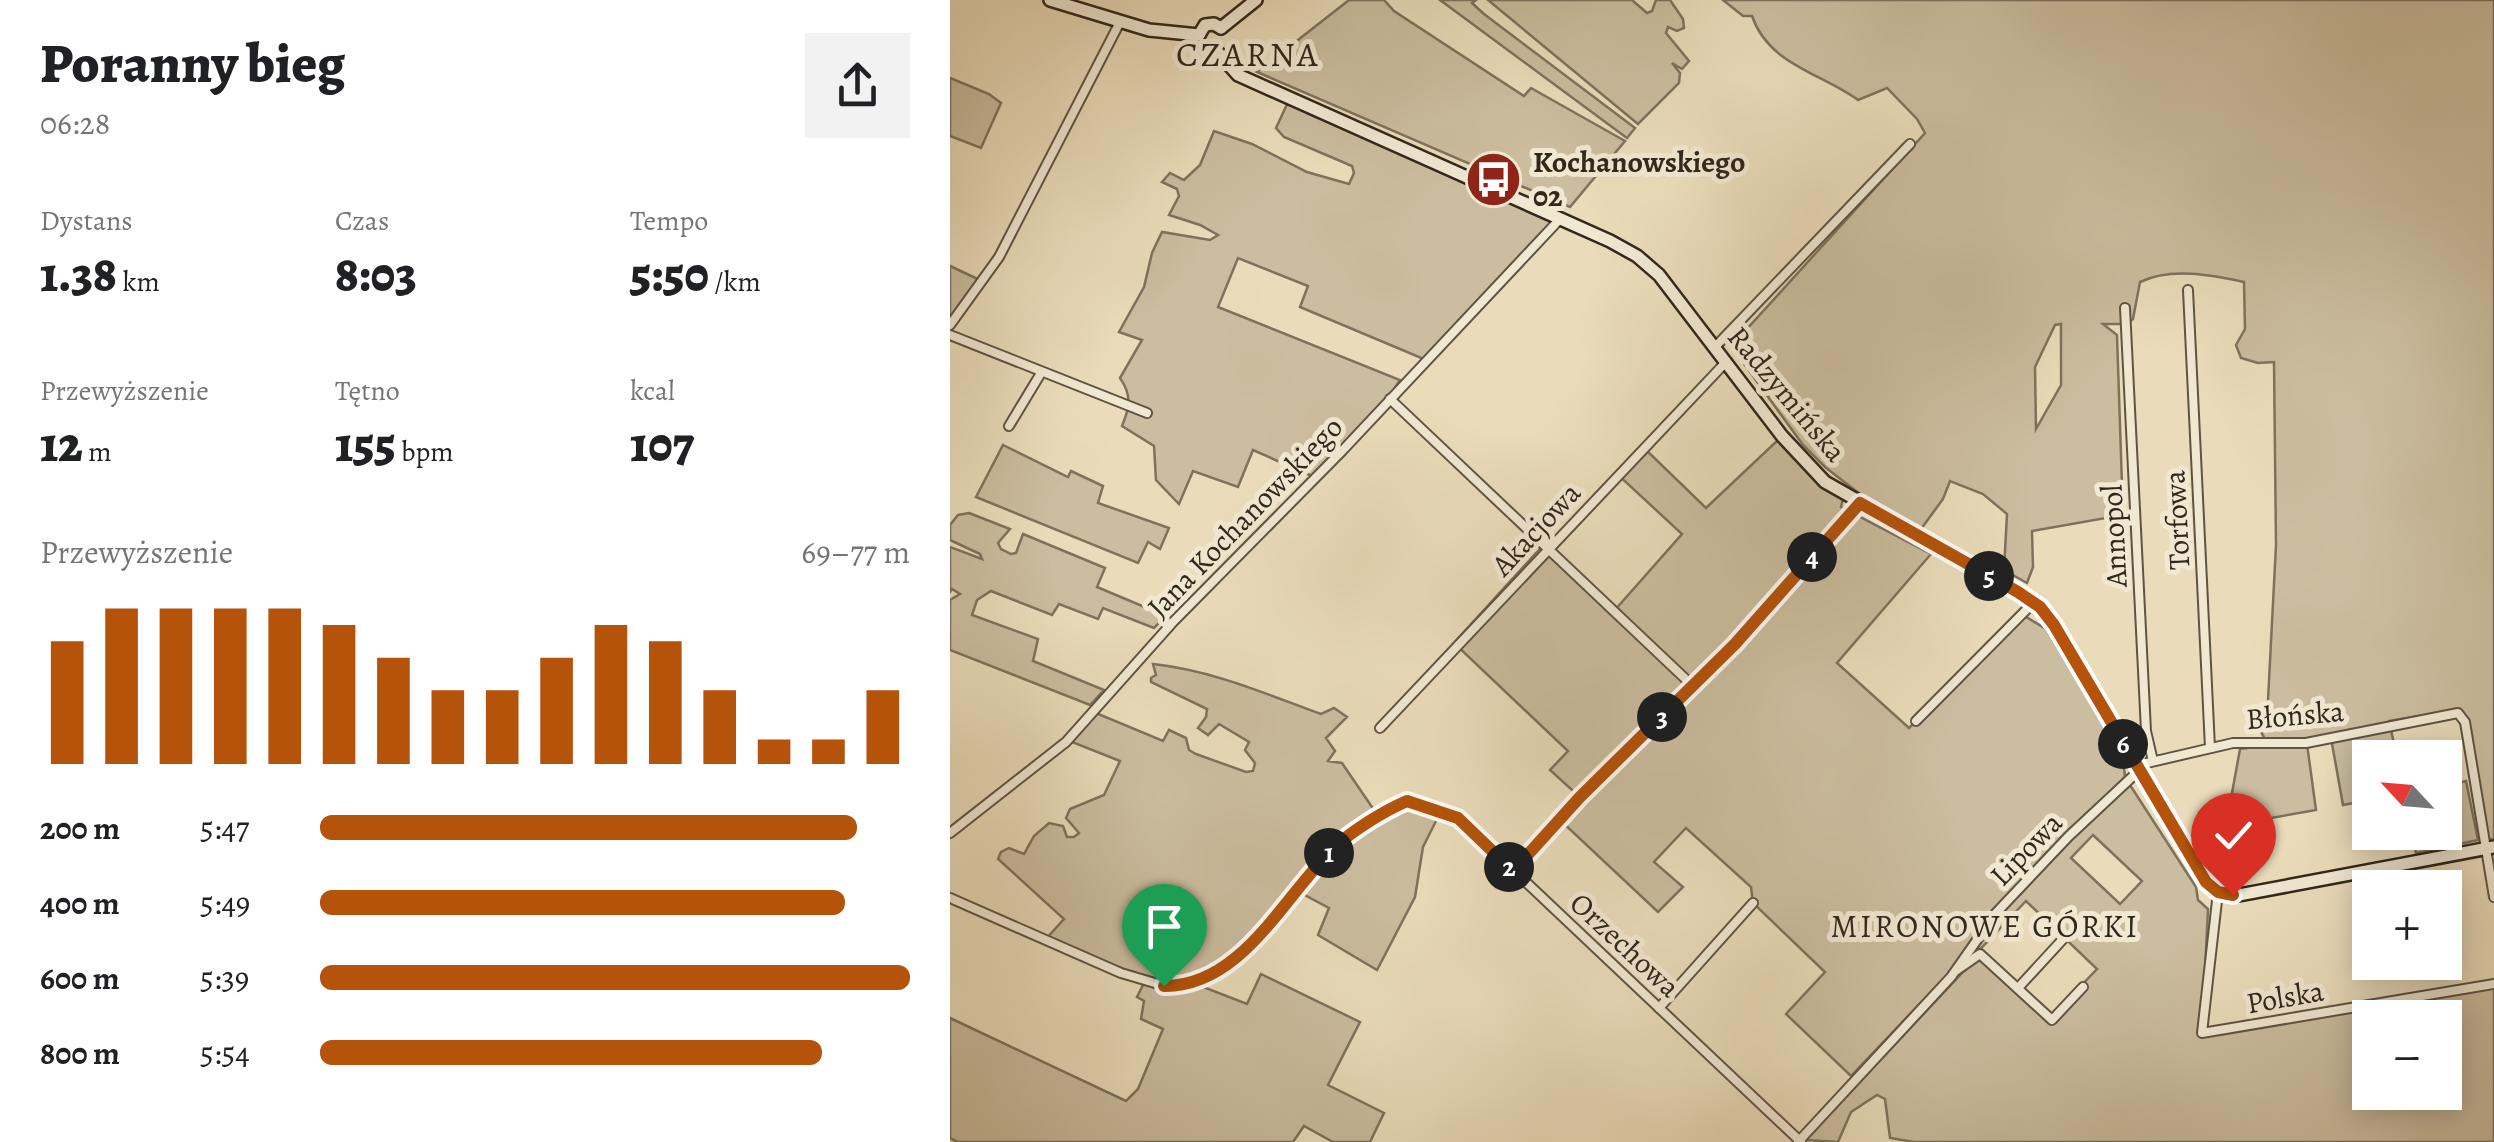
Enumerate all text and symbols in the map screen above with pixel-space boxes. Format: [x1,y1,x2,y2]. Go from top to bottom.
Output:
text: Poranny bieg [40,26,345,101]
district label: CZARNA [1176,30,1320,78]
button: share [805,33,910,138]
text: 06:28 [40,101,110,145]
place label: Kochanowskiego 02 [1533,142,1746,216]
bus stop icon: Kochanowskiego 02 [1464,149,1524,209]
text: Dystans [40,202,133,240]
text: Czas [335,202,389,240]
text: Tempo [630,202,708,240]
text: 1.38 [40,240,117,308]
text: 8:03 [335,240,417,308]
text: 5:50 [630,240,709,308]
text: km [117,263,160,301]
text: /km [709,263,761,301]
street label: Radzymińska [1718,318,1856,470]
text: Przewyższenie [40,372,209,410]
text: Tętno [335,372,400,410]
text: kcal [630,372,675,410]
street label: Jana Kochanowskiego [1138,408,1352,626]
text: 12 [40,410,83,478]
text: 155 [335,410,396,478]
text: 107 [630,410,694,478]
text: m [83,433,112,471]
text: bpm [396,433,454,471]
street label: Torfowa [2154,469,2200,571]
street label: Akacjowa [1482,473,1590,585]
street label: Annopol [2091,484,2137,589]
text: Przewyższenie [40,530,233,574]
text: 69–77 m [801,530,910,574]
pin: 4 [1787,532,1837,582]
text: 4 [1805,538,1819,576]
pin: 5 [1964,551,2014,601]
text: 5 [1983,557,1995,595]
street label: Błońska [2244,691,2346,739]
pin: 3 [1637,692,1687,742]
text: 3 [1656,698,1668,736]
pin: 6 [2098,719,2148,769]
text: 6 [2116,725,2130,763]
north arrow [2352,740,2462,850]
map controls [2352,740,2462,1110]
pin [2191,793,2276,896]
street label: Lipowa [1981,803,2071,895]
text: 200 m [40,806,120,850]
text: 5:47 [200,806,249,850]
icon: check [2206,808,2261,863]
pin: 1 [1304,828,1354,878]
text: 1 [1324,834,1334,872]
pin: 2 [1484,842,1534,892]
text: 2 [1502,848,1516,886]
button: + [2352,870,2462,980]
text: 400 m [40,881,120,925]
text: 5:49 [200,881,250,925]
pin [1122,884,1207,987]
street label: Orzechowa [1561,884,1689,1006]
icon: arrive [1137,899,1192,954]
district label: MIRONOWE GÓRKI [1831,904,2140,948]
text: 600 m [40,956,120,1000]
text: 5:39 [200,956,249,1000]
street label: Polska [2243,971,2327,1023]
button: − [2352,1000,2462,1110]
text: 800 m [40,1031,120,1075]
text: 5:54 [200,1031,250,1075]

